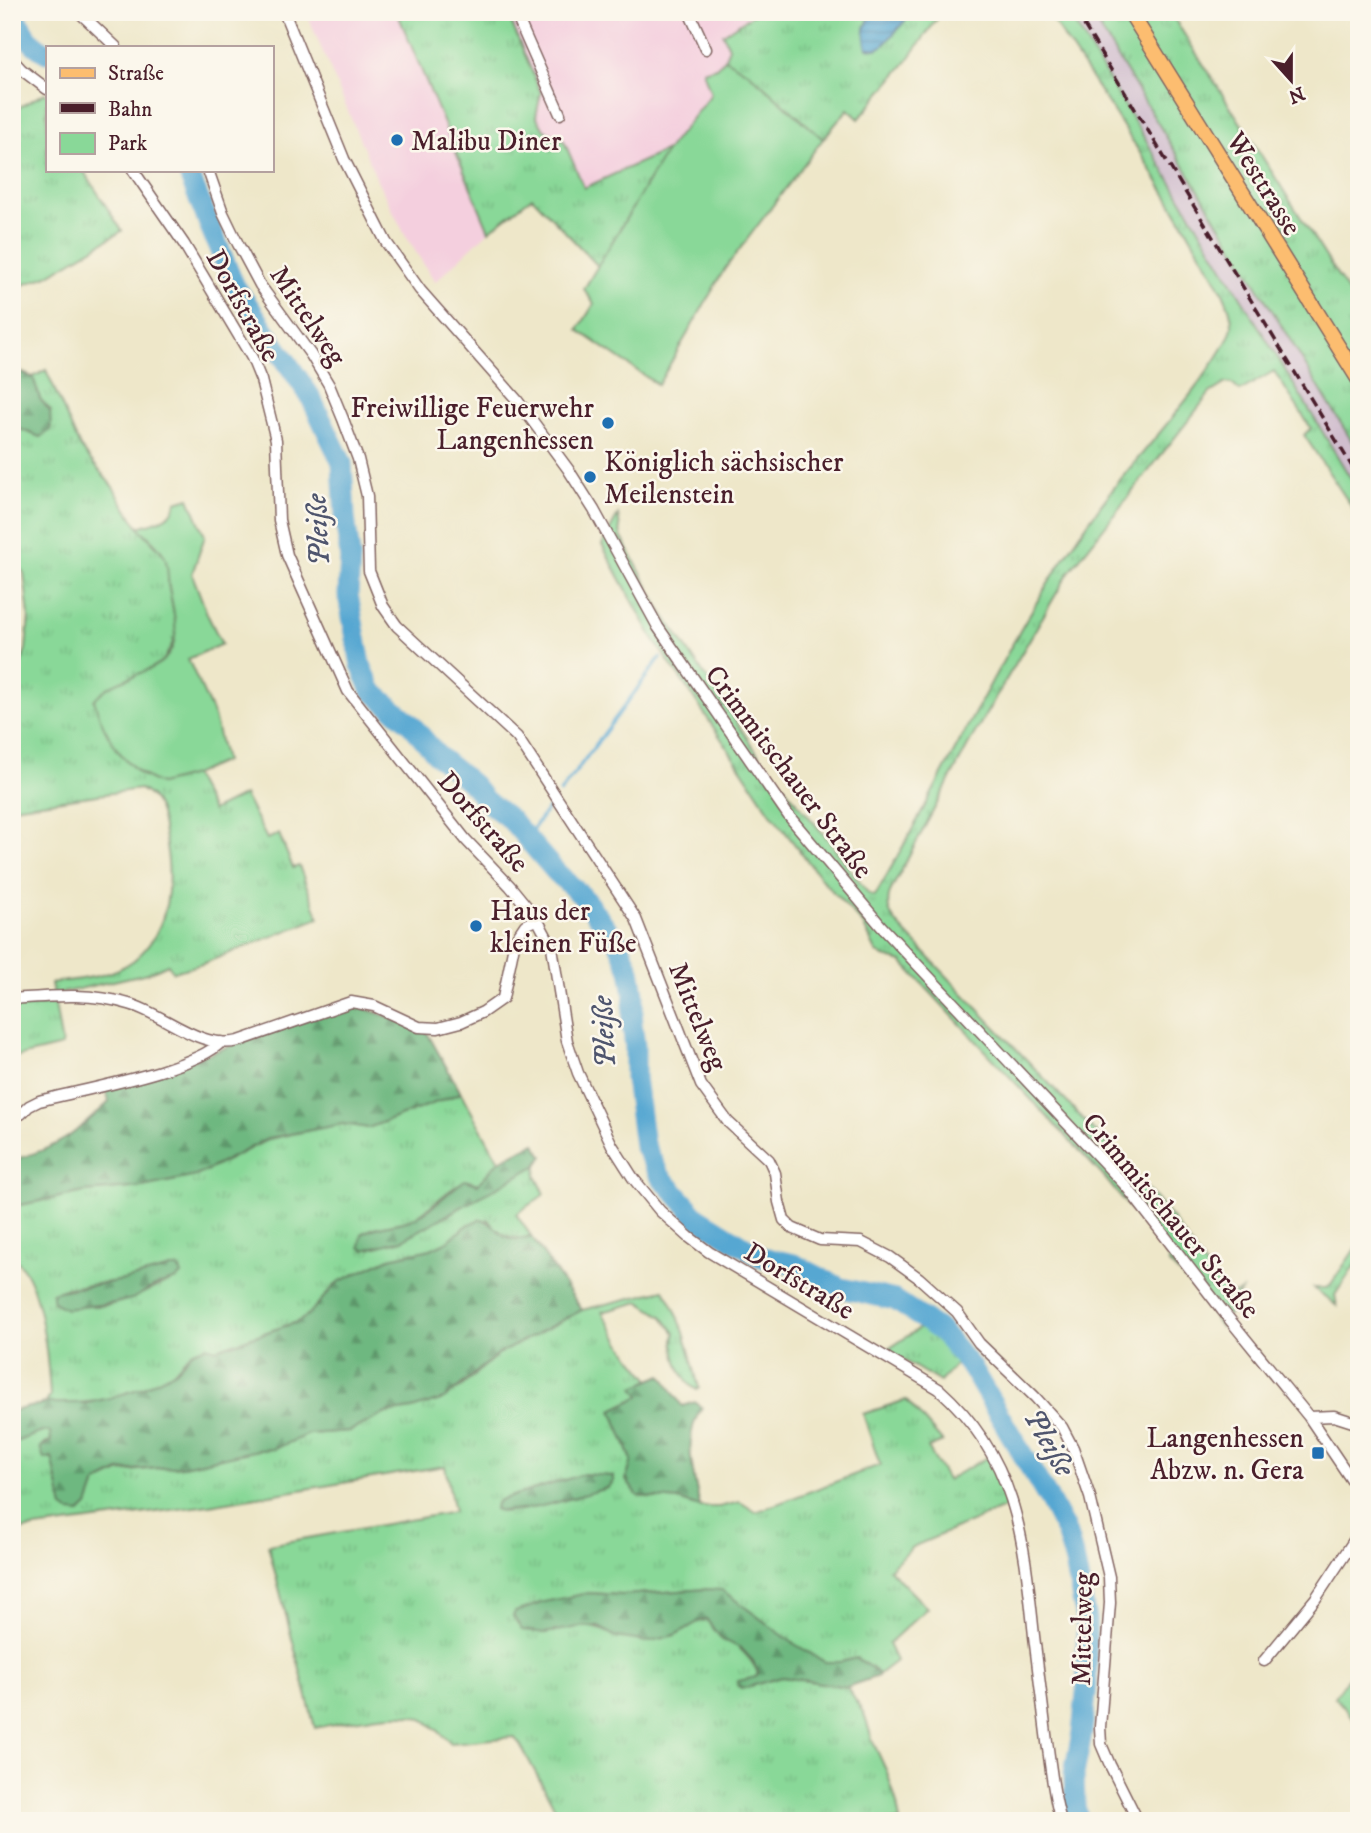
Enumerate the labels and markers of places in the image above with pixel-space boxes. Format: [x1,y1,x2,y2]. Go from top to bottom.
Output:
place label: Malibu Diner [411,124,562,159]
marker: Malibu Diner [389,132,405,148]
place label: Freiwillige Feuerwehr Langenhessen [350,391,595,458]
marker: Freiwillige Feuerwehr Langenhessen [600,415,616,431]
place label: Königlich sächsischer Meilenstein [604,445,844,512]
marker: Königlich sächsischer Meilenstein [582,469,598,485]
place label: Haus der kleinen Füße [490,894,637,961]
marker: Haus der kleinen Füße [468,918,484,934]
place label: Langenhessen Abzw. n. Gera [1146,1421,1304,1488]
marker: Langenhessen Abzw. n. Gera [1310,1445,1326,1461]

